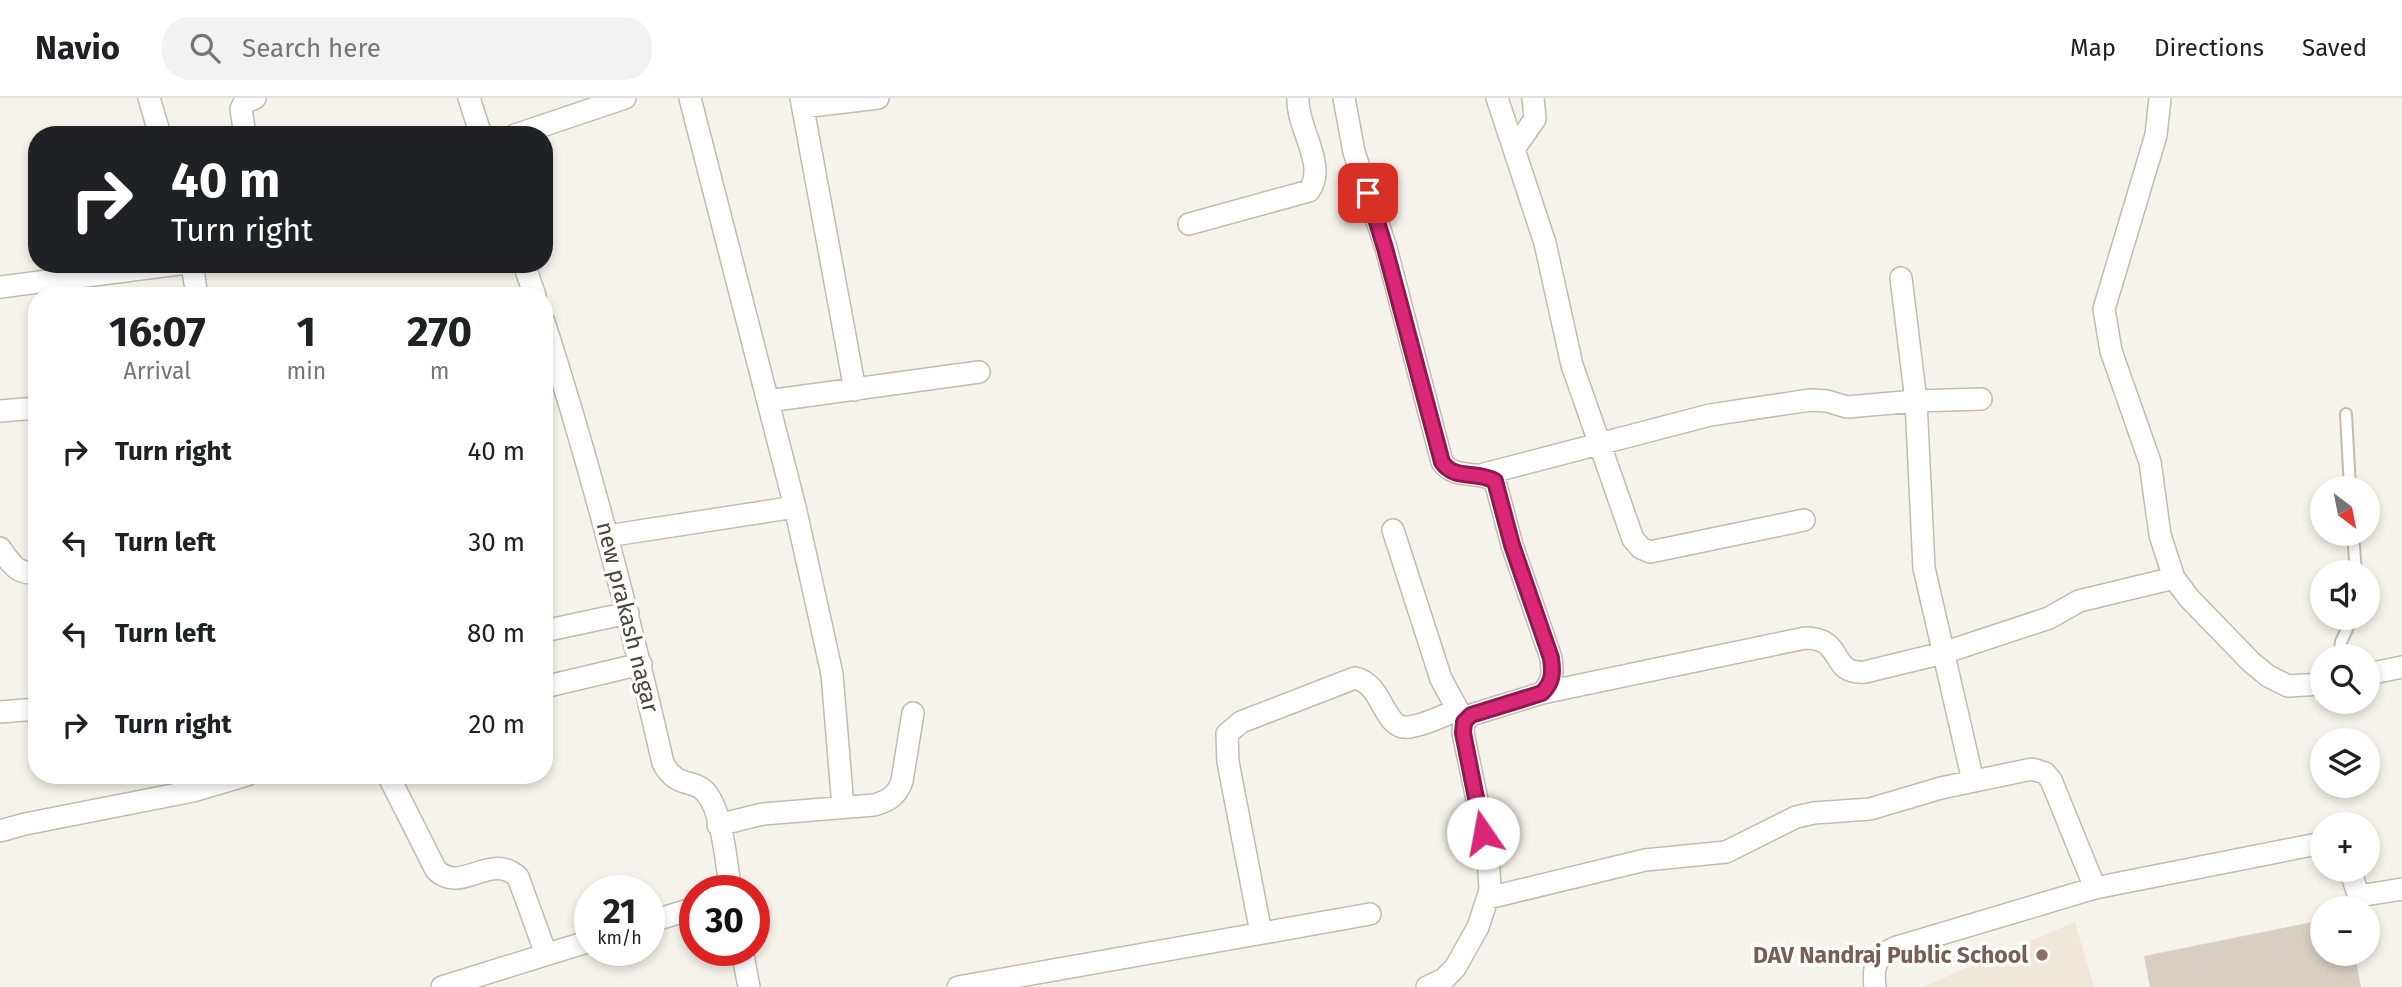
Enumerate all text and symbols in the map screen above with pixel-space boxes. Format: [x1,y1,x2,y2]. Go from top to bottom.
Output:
search box [162,17,652,80]
text: Navio [35,28,120,68]
icon: search [186,29,224,67]
text: Search here [242,33,381,64]
text: Map [2070,34,2116,62]
text: Directions [2154,34,2264,62]
text: Saved [2302,34,2367,62]
text: 40 m [171,151,280,210]
icon: right [56,154,147,245]
pin [1338,163,1398,223]
icon: arrive [1349,174,1387,212]
text: Turn right [171,211,313,249]
text: 16:07 [109,307,206,357]
text: 1 [297,307,316,357]
text: 270 [407,307,472,357]
text: Arrival [124,357,191,385]
text: min [286,357,326,385]
text: m [430,357,449,385]
icon: right [56,433,94,471]
text: Turn right [115,436,232,467]
text: 40 m [467,436,525,467]
north arrow [2310,476,2380,546]
map controls [2310,476,2380,966]
street label: new prakash nagar [591,519,665,715]
icon: left [56,524,94,562]
text: Turn left [115,527,216,558]
text: 30 m [468,527,525,558]
button: sound [2310,560,2380,630]
icon: left [56,615,94,653]
text: Turn left [115,618,216,649]
text: 80 m [467,618,525,649]
button: search [2310,644,2380,714]
icon: right [56,706,94,744]
text: Turn right [115,709,232,740]
text: 20 m [468,709,525,740]
button: layers [2310,728,2380,798]
position arrow [1446,796,1520,870]
button: + [2310,812,2380,882]
speed limit sign: 30 [679,875,770,966]
text: 21 [603,890,636,932]
button: − [2310,896,2380,966]
text: km/h [597,927,642,949]
place label: DAV Nandraj Public School [1753,941,2028,969]
marker: DAV Nandraj Public School [2034,947,2050,963]

